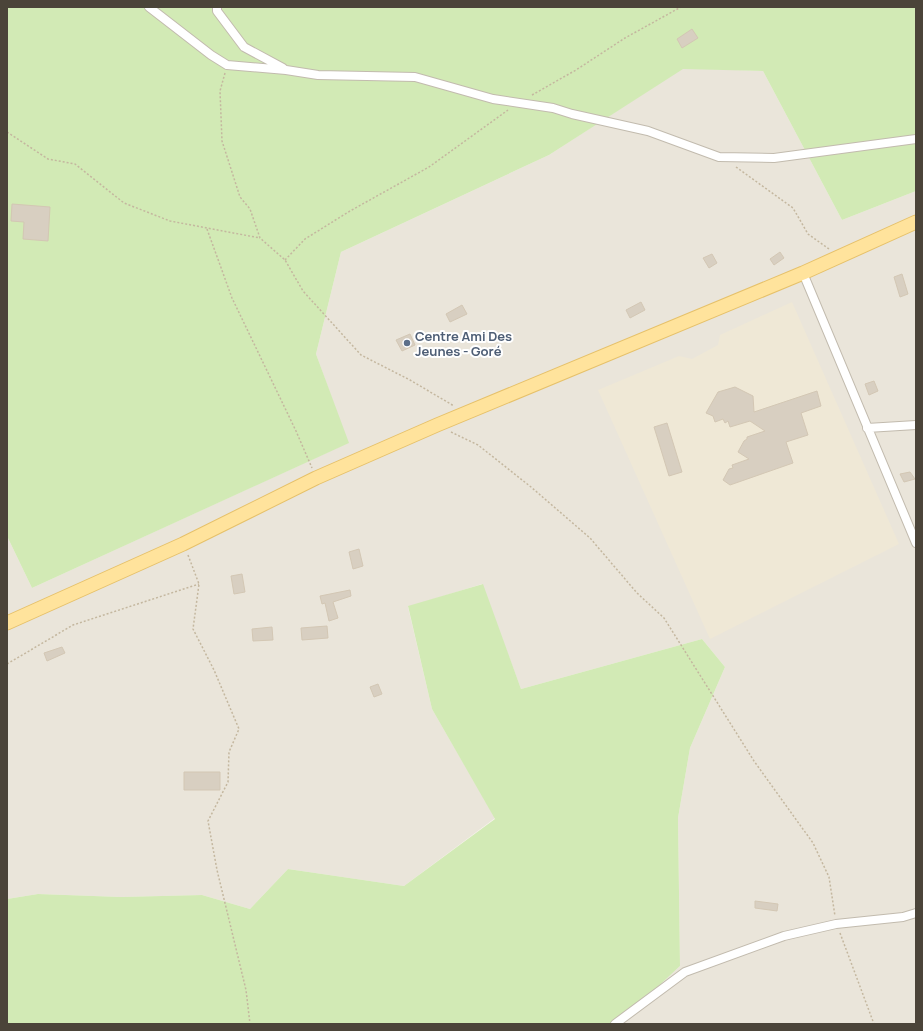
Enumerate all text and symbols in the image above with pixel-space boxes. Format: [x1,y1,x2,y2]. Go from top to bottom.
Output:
place label: Centre Ami Des Jeunes - Goré [415,327,512,360]
marker: Centre Ami Des Jeunes - Goré [402,338,412,348]

